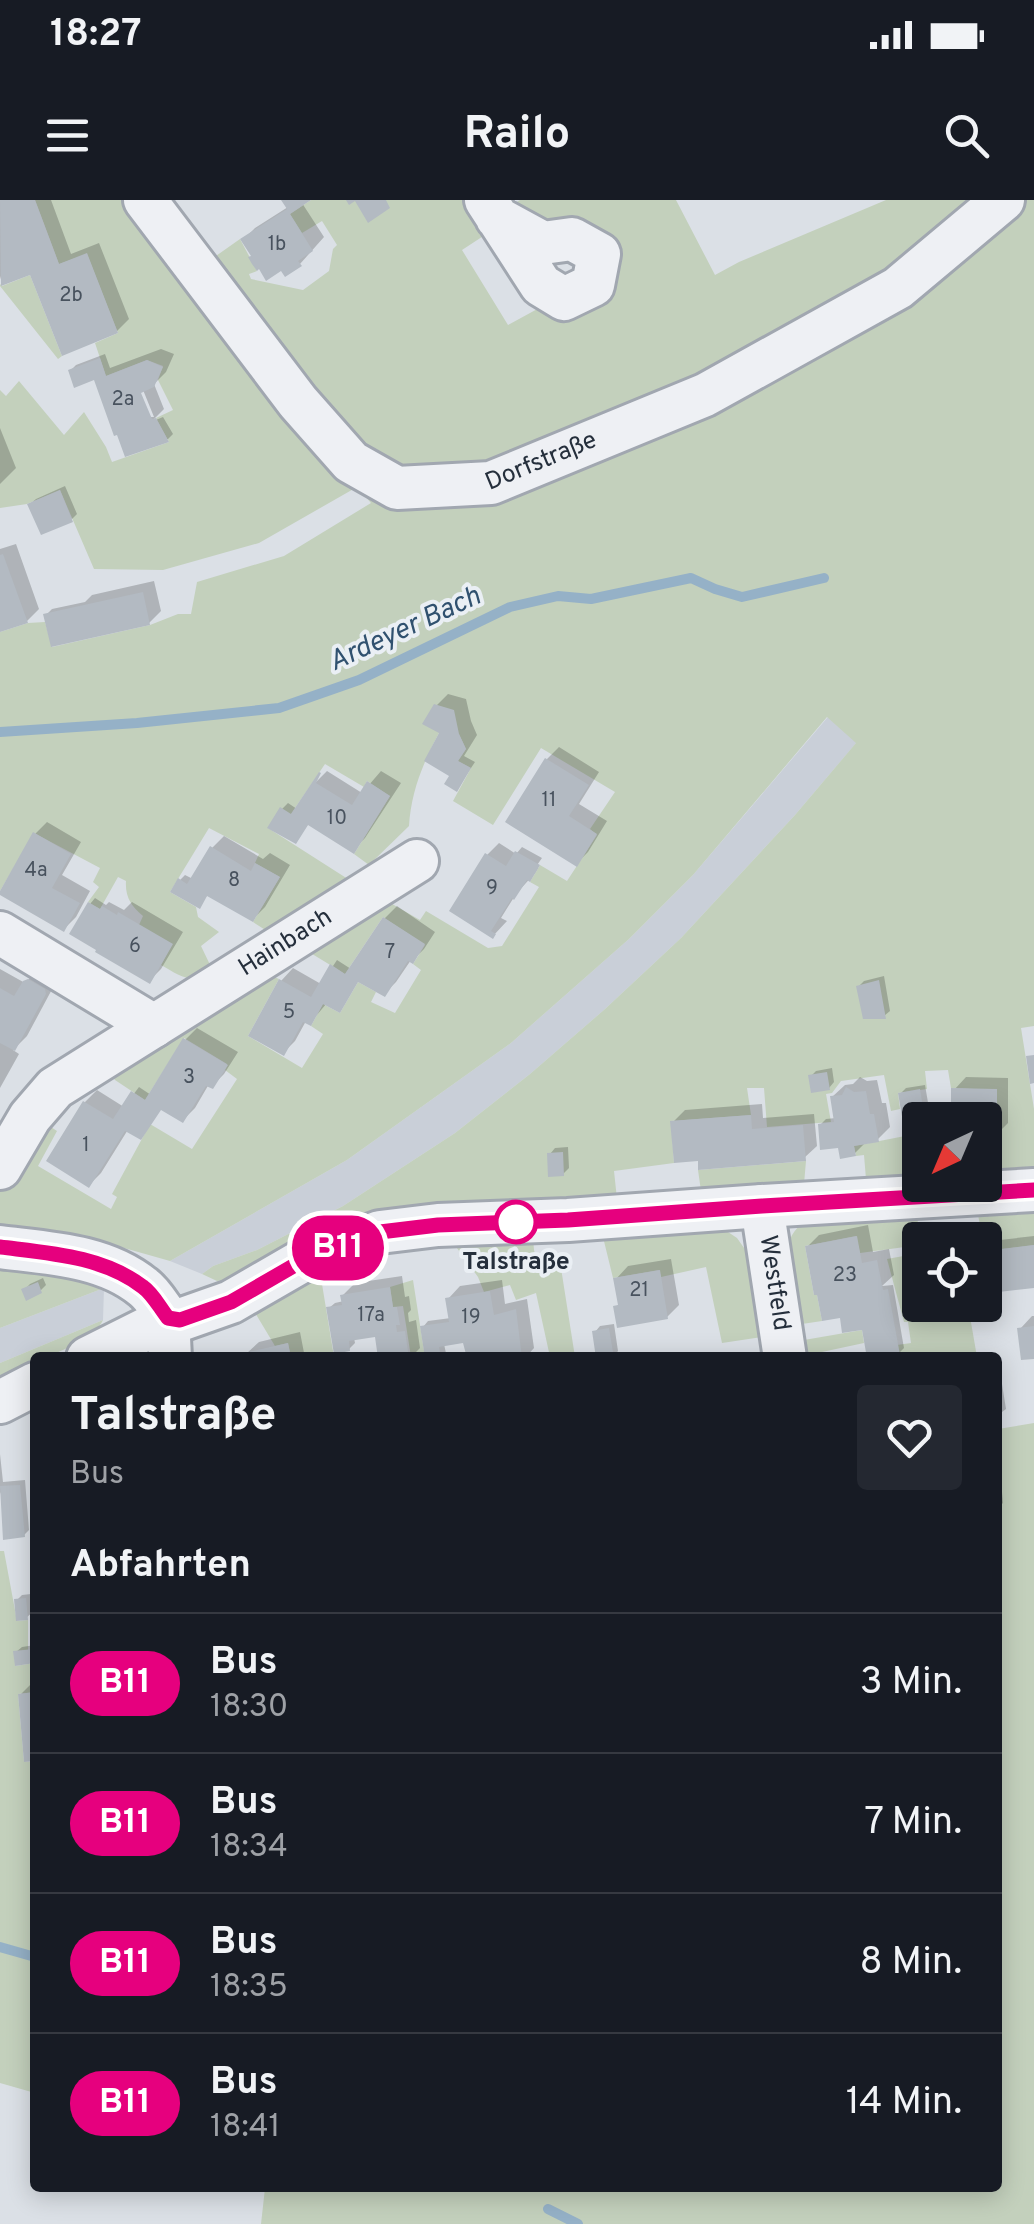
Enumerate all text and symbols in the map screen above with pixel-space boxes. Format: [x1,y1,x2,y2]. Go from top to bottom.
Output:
text: 18:27 [50,11,142,60]
text: Railo [464,107,570,164]
icon: menu [40,108,95,163]
icon: search [939,108,994,163]
house number: 1b [268,232,286,258]
house number: 2b [59,283,83,309]
house number: 2a [112,387,134,413]
street label: Dorfstraße [481,425,602,499]
water label: Ardeyer Bach [323,579,487,681]
house number: 11 [542,788,556,814]
house number: 10 [327,806,347,832]
house number: 4a [25,858,47,884]
house number: 8 [228,868,240,894]
house number: 9 [486,876,498,902]
street label: Hainbach [233,902,339,985]
house number: 6 [129,934,141,960]
house number: 7 [385,940,395,966]
house number: 5 [283,1000,295,1026]
house number: 3 [183,1065,195,1091]
north arrow [902,1102,1002,1202]
map controls [902,1102,1002,1322]
house number: 1 [82,1133,90,1159]
marker: Talstraße [495,1201,537,1243]
line badge: B11 [280,1216,396,1280]
button: locate [902,1222,1002,1322]
text: B11 [312,1226,364,1270]
street label: Westfeld [751,1233,797,1333]
place label: Talstraße [462,1247,570,1279]
house number: 23 [833,1263,857,1289]
house number: 21 [629,1278,649,1304]
house number: 17a [357,1303,385,1329]
house number: 19 [461,1305,481,1331]
button: heart [857,1385,962,1490]
text: Talstraße [70,1387,277,1447]
text: Bus [70,1455,124,1495]
text: Abfahrten [70,1542,251,1591]
text: Bus [210,1639,277,1688]
text: 3 Min. [860,1659,962,1708]
text: B11 [99,1661,151,1705]
text: 18:30 [210,1688,288,1728]
text: Bus [210,1779,277,1828]
text: 7 Min. [864,1799,962,1848]
text: B11 [99,1801,151,1845]
text: 18:34 [210,1828,288,1868]
text: Bus [210,1919,277,1968]
text: 8 Min. [859,1939,962,1988]
text: B11 [99,1941,151,1985]
text: 18:35 [210,1968,288,2008]
text: Bus [210,2059,277,2108]
text: 14 Min. [846,2079,962,2128]
text: B11 [99,2081,151,2125]
text: 18:41 [210,2108,281,2148]

